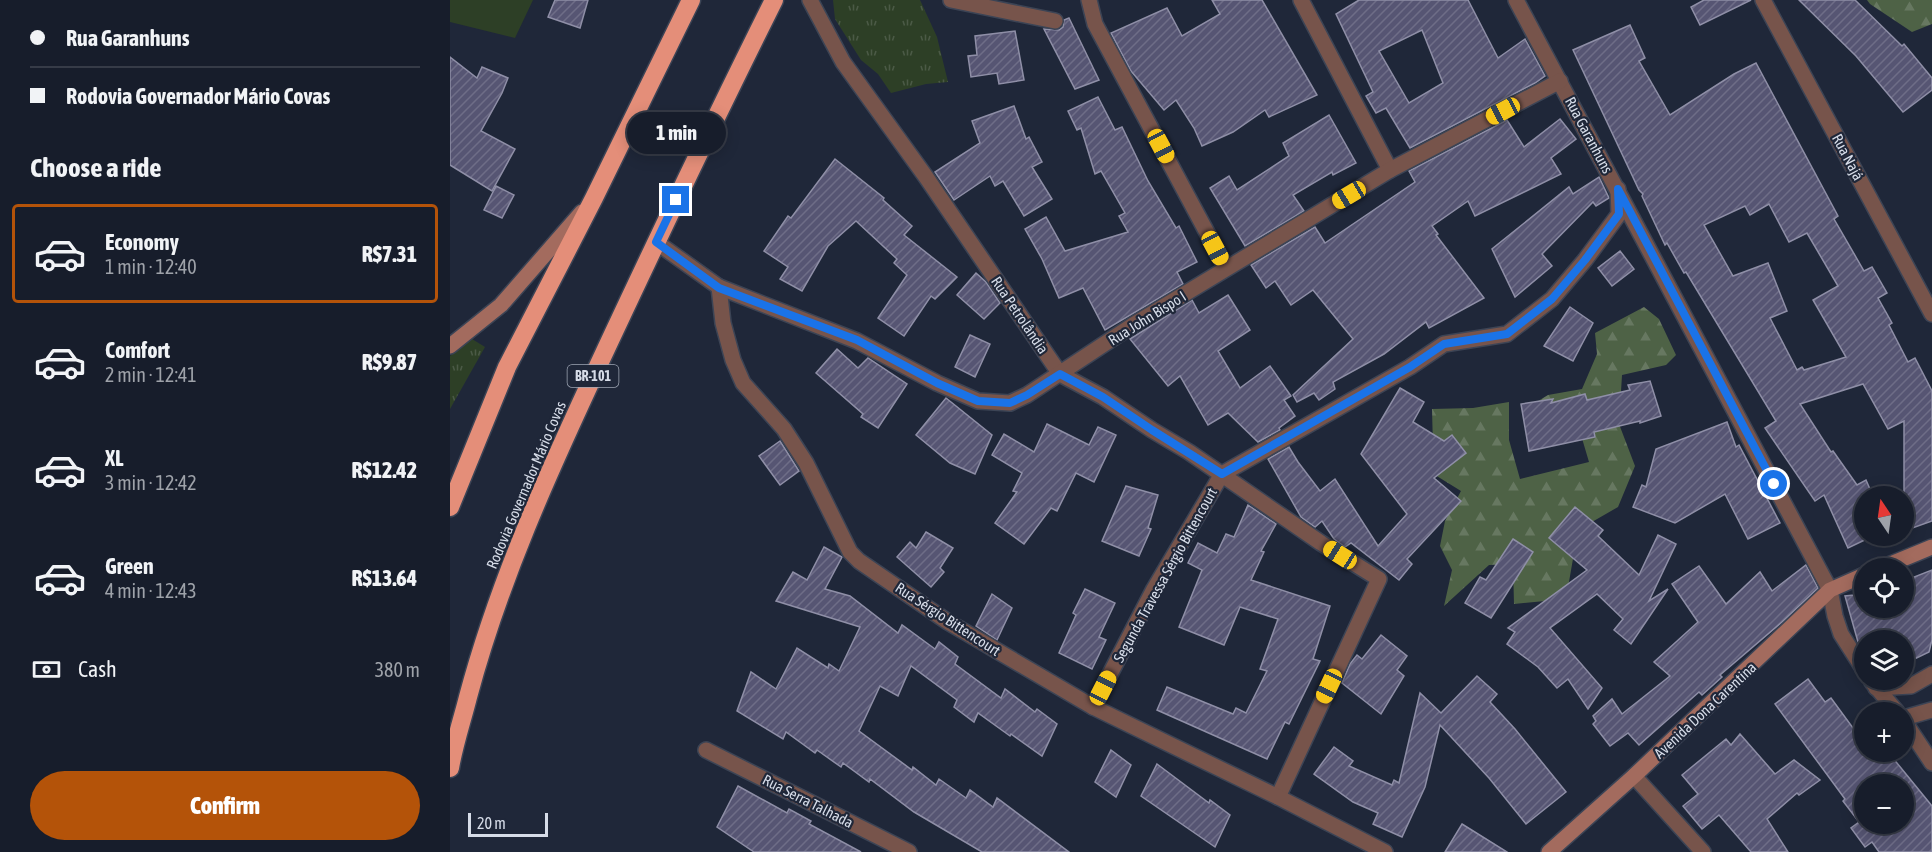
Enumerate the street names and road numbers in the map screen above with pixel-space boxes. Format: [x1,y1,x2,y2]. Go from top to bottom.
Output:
street label: Rua Garanhuns [1562,94,1616,176]
street label: Rua Najá [1829,131,1867,183]
street label: Rua Petrolândia [988,273,1052,357]
street label: Rua John Bispo I [1105,287,1189,349]
road number: BR-101 [568,365,618,387]
street label: Rodovia Governador Mário Covas [483,399,569,571]
street label: Segunda Travessa Sérgio Bittencourt [1110,485,1220,665]
street label: Rua Sérgio Bittencourt [892,579,1004,659]
street label: Avenida Dona Carentina [1651,658,1759,762]
street label: Rua Serra Talhada [760,771,856,831]

